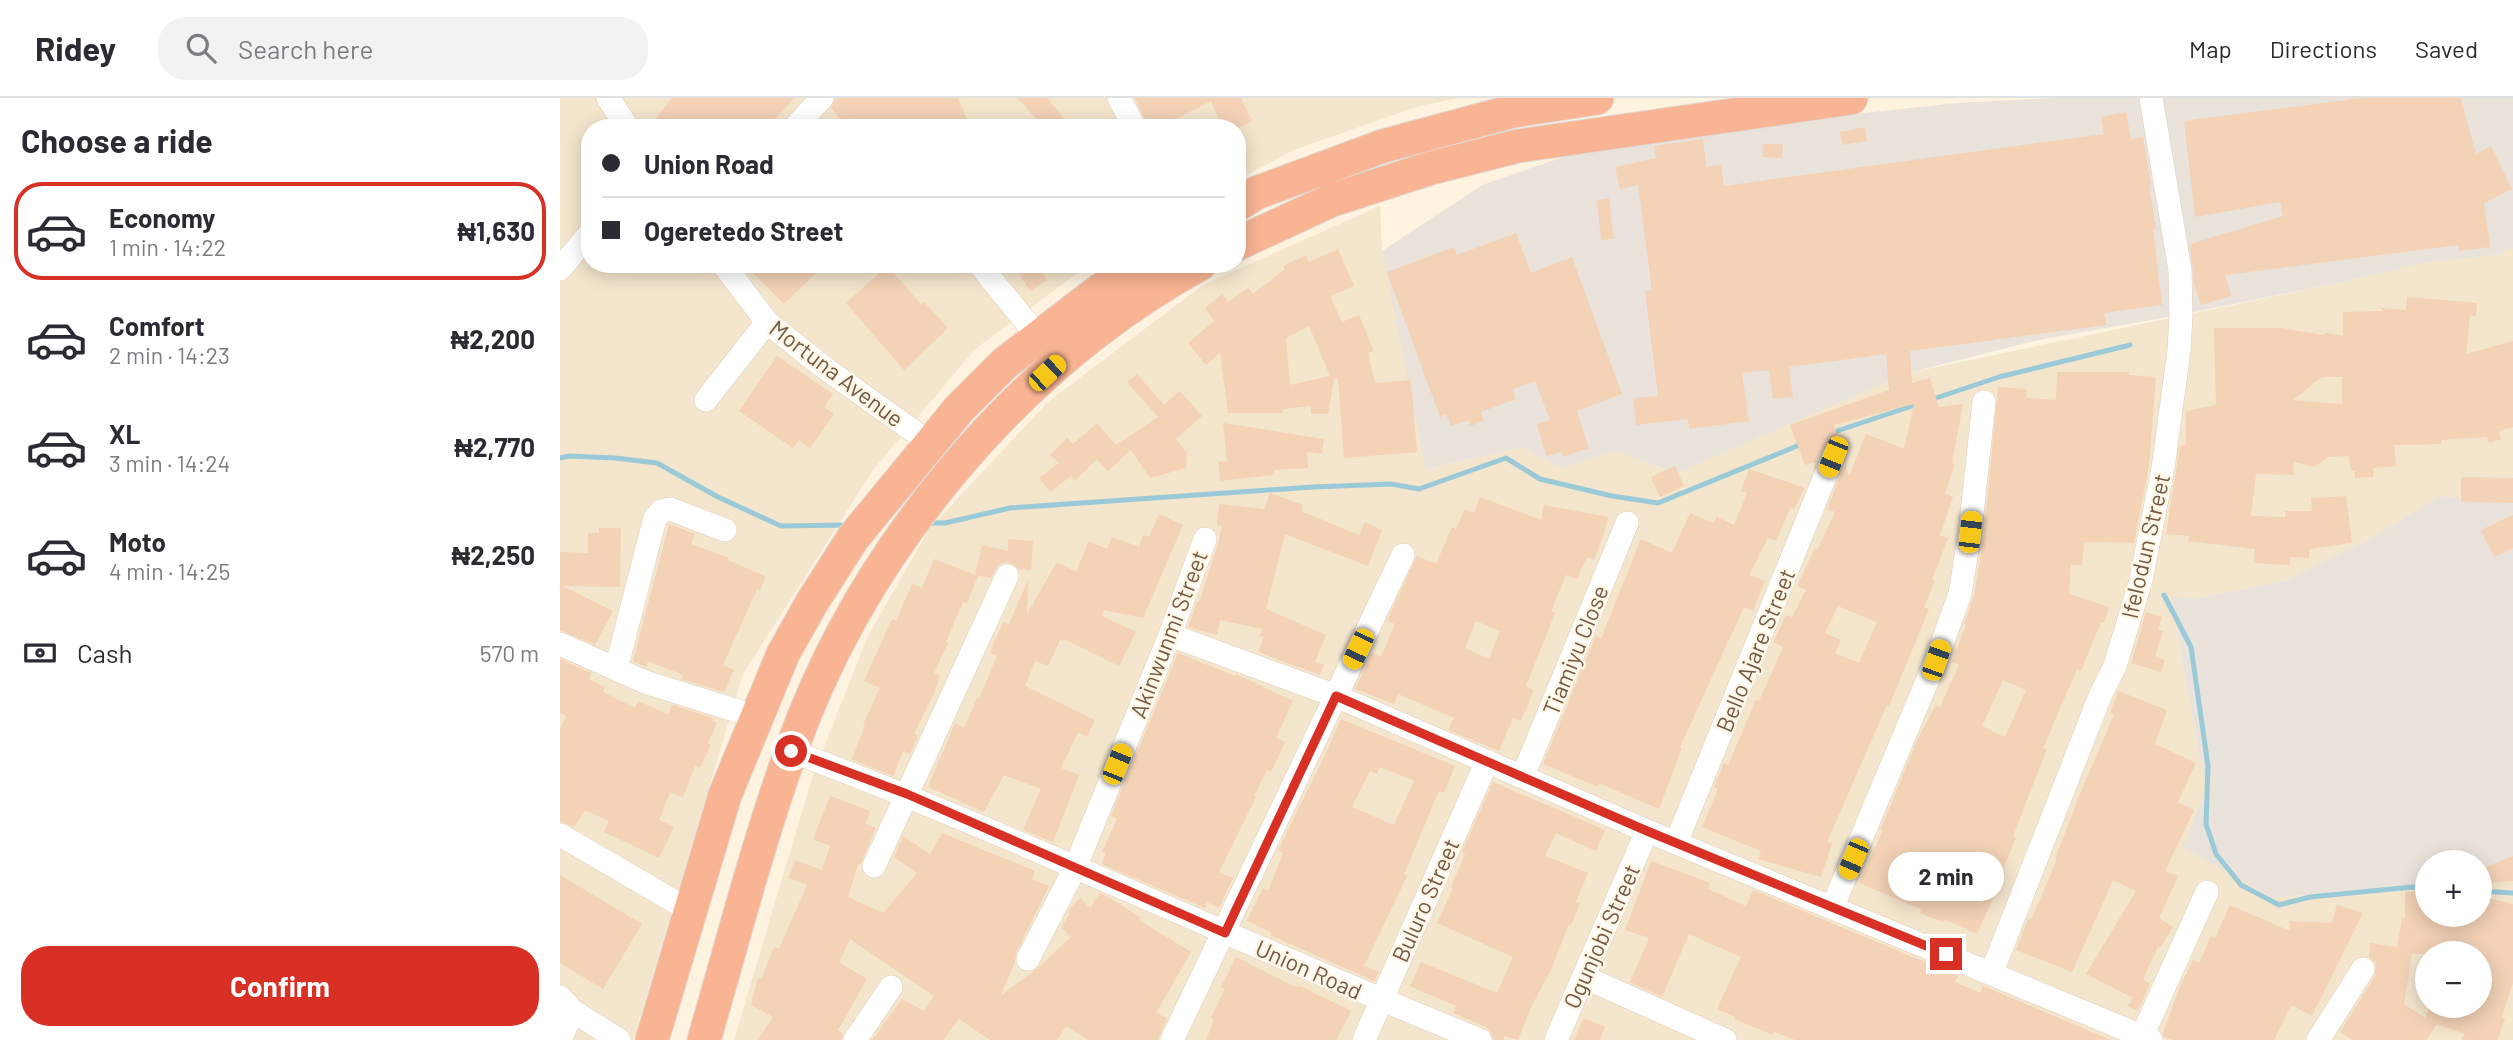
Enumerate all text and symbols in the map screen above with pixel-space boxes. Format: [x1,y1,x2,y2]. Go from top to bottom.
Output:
search box [158,17,648,80]
text: Ridey [35,28,116,68]
icon: search [182,29,220,67]
text: Search here [238,33,373,64]
text: Map [2189,34,2232,63]
text: Directions [2270,34,2377,63]
text: Saved [2415,34,2478,63]
text: Choose a ride [21,121,213,159]
text: Union Road [644,148,774,179]
icon: car [25,200,88,263]
text: Economy [109,202,215,233]
text: ₦1,630 [457,215,535,246]
text: Ogeretedo Street [644,215,843,246]
text: 1 min · 14:22 [109,233,226,261]
icon: car [25,308,88,371]
text: Comfort [109,310,205,341]
street label: Mortuna Avenue [765,314,909,432]
text: ₦2,200 [451,323,535,354]
text: 2 min · 14:23 [109,341,230,369]
car [1025,351,1070,395]
icon: car [25,416,88,479]
text: XL [109,418,140,449]
text: ₦2,770 [454,431,535,462]
car [1816,434,1851,480]
text: 3 min · 14:24 [109,449,230,477]
street label: Ifelodun Street [2115,471,2175,621]
car [1958,510,1983,554]
icon: car [25,524,88,587]
text: Moto [109,526,166,557]
text: ₦2,250 [451,539,535,570]
street label: Akinwunmi Street [1123,546,1213,722]
text: 4 min · 14:25 [109,557,230,585]
street label: Bello Ajare Street [1709,564,1801,736]
street label: Tiamiyu Close [1536,581,1614,719]
car [1340,626,1377,672]
icon: cash [21,634,59,672]
text: Cash [77,637,132,668]
car [1920,637,1953,683]
text: 570 m [480,639,539,667]
route start [775,735,807,767]
car [1100,741,1135,787]
street label: Buluro Street [1385,834,1465,966]
car [1836,836,1871,882]
map controls [2415,850,2492,1018]
button: + [2415,850,2492,927]
callout: 2 min [1888,852,2004,902]
street label: Ogunjobi Street [1557,859,1645,1013]
text: 2 min [1918,862,1974,890]
street label: Union Road [1251,933,1367,1005]
route end [1930,938,1962,970]
button: − [2415,941,2492,1018]
button: Confirm [21,946,539,1026]

